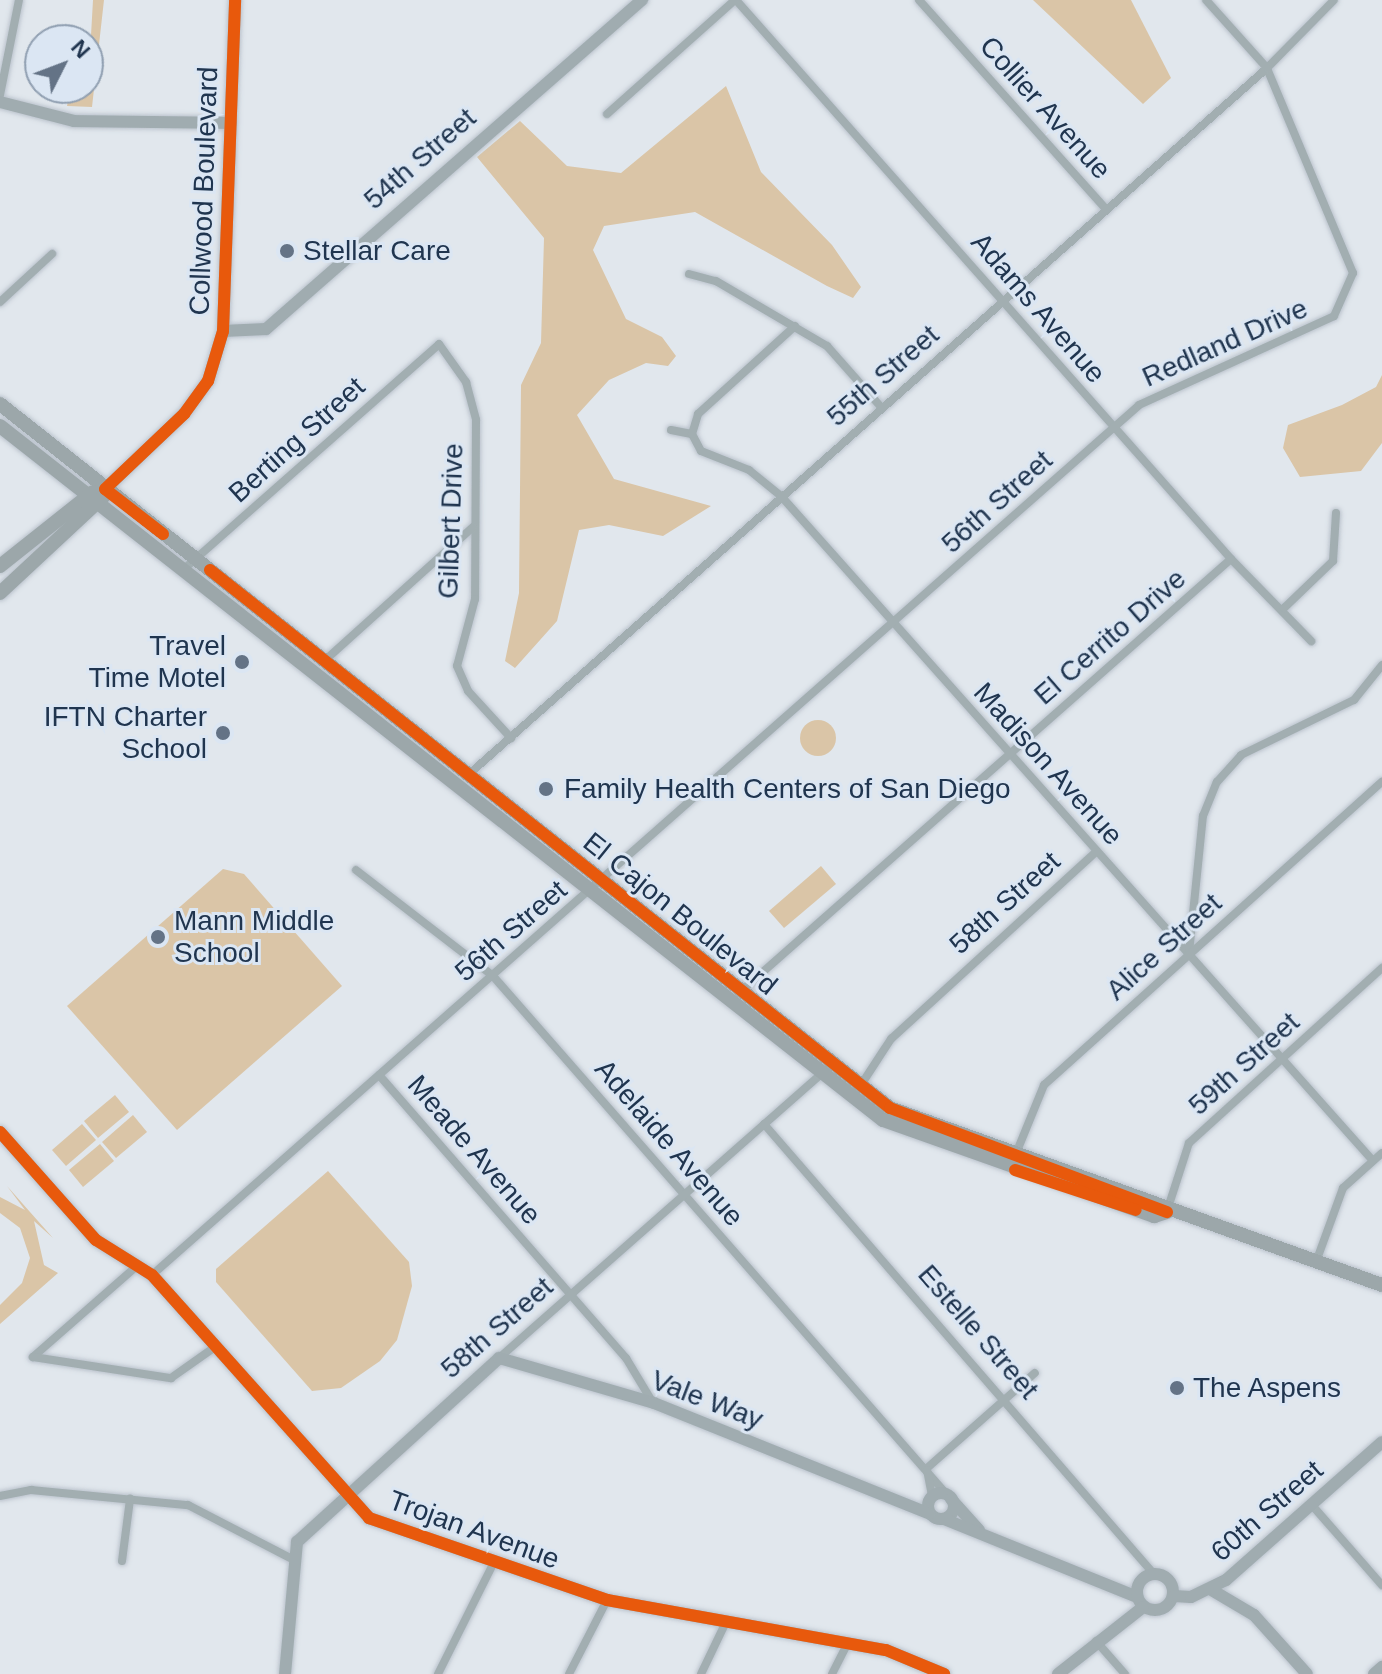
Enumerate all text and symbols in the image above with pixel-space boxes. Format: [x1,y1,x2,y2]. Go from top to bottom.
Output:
north arrow [24,24,104,104]
street label: Collier Avenue [972,29,1118,187]
text: N [66,35,95,63]
street label: Collwood Boulevard [183,66,225,316]
street label: 54th Street [357,101,483,217]
street label: Adams Avenue [963,226,1113,390]
place label: Stellar Care [303,234,451,268]
marker: Stellar Care [278,242,296,260]
street label: Redland Drive [1137,292,1313,394]
street label: 55th Street [820,318,946,434]
street label: Berting Street [222,370,372,510]
street label: Gilbert Drive [431,443,471,599]
street label: 56th Street [935,444,1059,560]
street label: El Cerrito Drive [1027,562,1193,712]
place label: Travel Time Motel [89,629,226,695]
marker: Travel Time Motel [233,653,251,671]
street label: Madison Avenue [966,675,1130,853]
place label: IFTN Charter School [44,700,207,766]
marker: IFTN Charter School [214,724,232,742]
place label: Family Health Centers of San Diego [564,772,1011,806]
marker: Family Health Centers of San Diego [535,778,557,800]
street label: El Cajon Boulevard [576,826,784,1002]
street label: 58th Street [943,845,1067,961]
street label: 56th Street [448,873,574,989]
street label: Alice Street [1100,887,1228,1007]
place label: Mann Middle School [174,904,334,970]
marker: Mann Middle School [149,928,167,946]
street label: 59th Street [1182,1006,1306,1122]
street label: Adelaide Avenue [587,1052,751,1234]
street label: Meade Avenue [400,1068,548,1232]
street label: Estelle Street [911,1258,1045,1406]
street label: 58th Street [434,1270,560,1386]
street label: Vale Way [647,1363,767,1437]
place label: The Aspens [1193,1371,1342,1405]
marker: The Aspens [1168,1379,1186,1397]
street label: 60th Street [1204,1453,1330,1569]
street label: Trojan Avenue [383,1483,565,1577]

